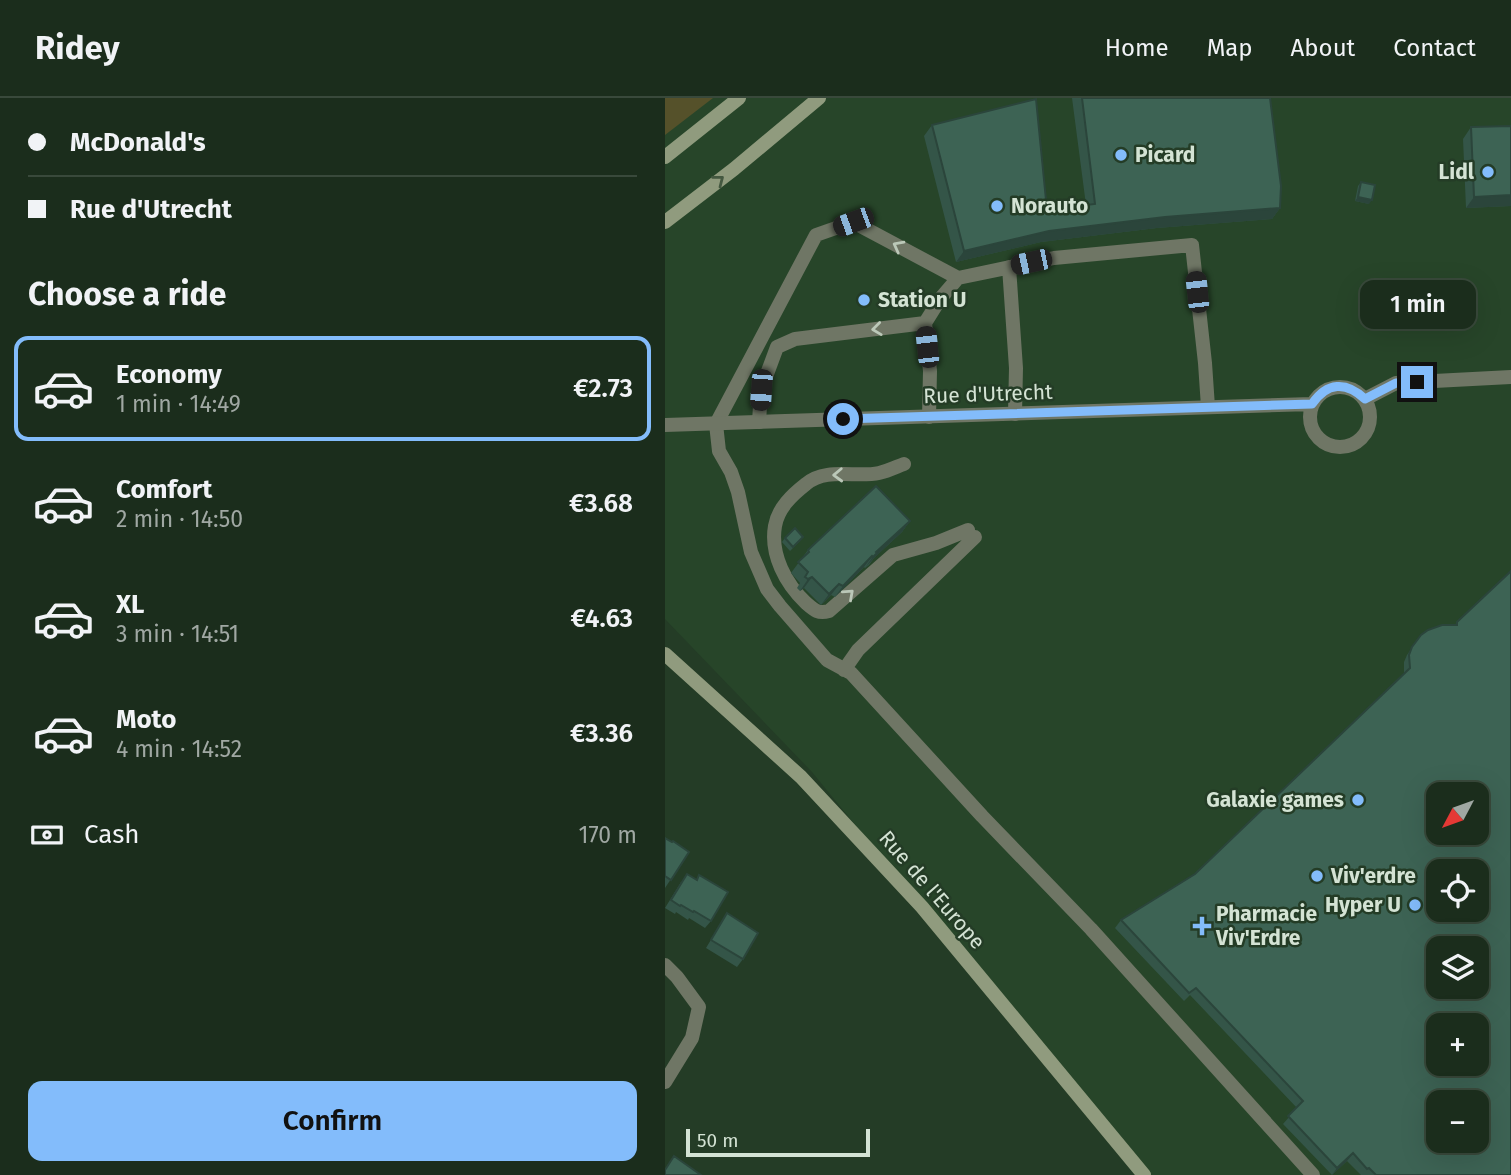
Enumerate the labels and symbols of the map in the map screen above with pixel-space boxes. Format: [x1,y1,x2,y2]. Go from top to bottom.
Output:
place label: Picard [1135,142,1195,168]
marker: Picard [1113,147,1129,163]
place label: Lidl [1438,159,1475,185]
marker: Lidl [1480,164,1496,180]
one-way arrow [712,176,724,189]
place label: Norauto [1011,193,1088,219]
marker: Norauto [989,198,1005,214]
car [830,205,877,239]
one-way arrow [893,241,905,254]
car [1009,247,1054,277]
car [1185,270,1210,314]
callout: 1 min [1359,280,1475,330]
place label: Station U [878,287,966,313]
marker: Station U [856,292,872,308]
one-way arrow [871,321,883,336]
car [915,325,940,369]
route end [1401,366,1433,398]
car [750,368,773,412]
street label: Rue d'Utrecht [923,379,1054,409]
route start [827,403,859,435]
one-way arrow [832,467,843,482]
one-way arrow [841,590,854,602]
north arrow [1426,782,1489,845]
place label: Galaxie games [1206,787,1344,813]
marker: Galaxie games [1350,792,1366,808]
street label: Rue de l'Europe [873,825,991,955]
place label: Viv'erdre [1330,863,1416,889]
marker: Viv'erdre [1309,868,1325,884]
place label: Hyper U [1325,892,1401,918]
marker: Hyper U [1407,897,1423,913]
place label: Pharmacie Viv'Erdre [1215,901,1317,951]
marker: Pharmacie Viv'Erdre [1194,918,1210,934]
scale bar [686,1126,870,1158]

